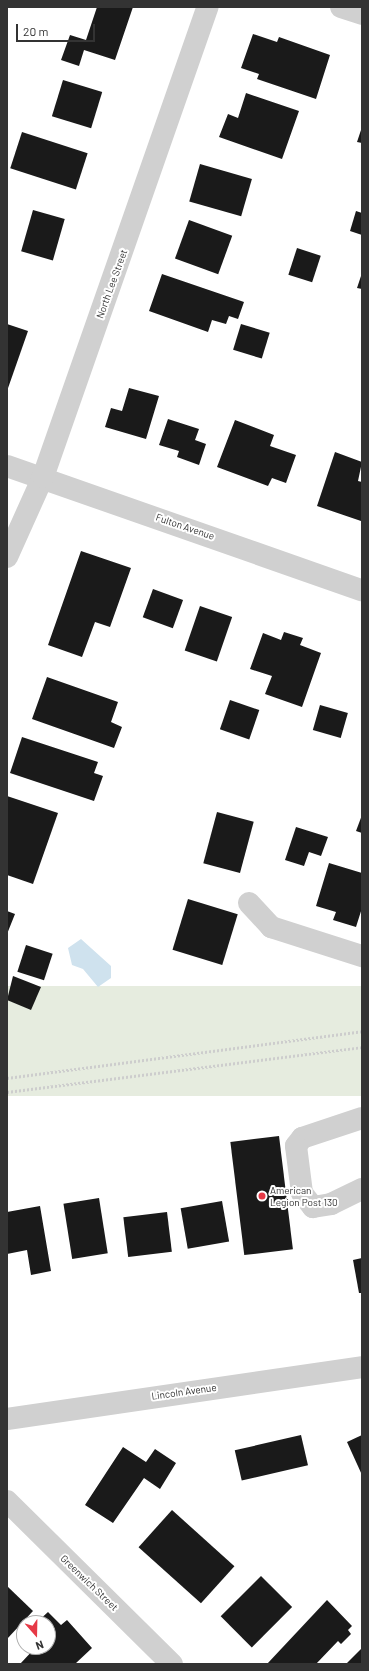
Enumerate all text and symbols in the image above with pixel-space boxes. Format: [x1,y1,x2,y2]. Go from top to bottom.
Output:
scale bar [18,16,97,42]
text: 20 m [23,24,49,38]
street label: North Lee Street [94,248,130,320]
street label: Fulton Avenue [154,511,216,543]
place label: American Legion Post 130 [270,1184,338,1208]
marker: American Legion Post 130 [257,1191,267,1201]
street label: Lincoln Avenue [151,1381,217,1403]
street label: Greenwich Street [58,1553,120,1613]
north arrow [16,1615,56,1655]
text: N [34,1638,46,1653]

